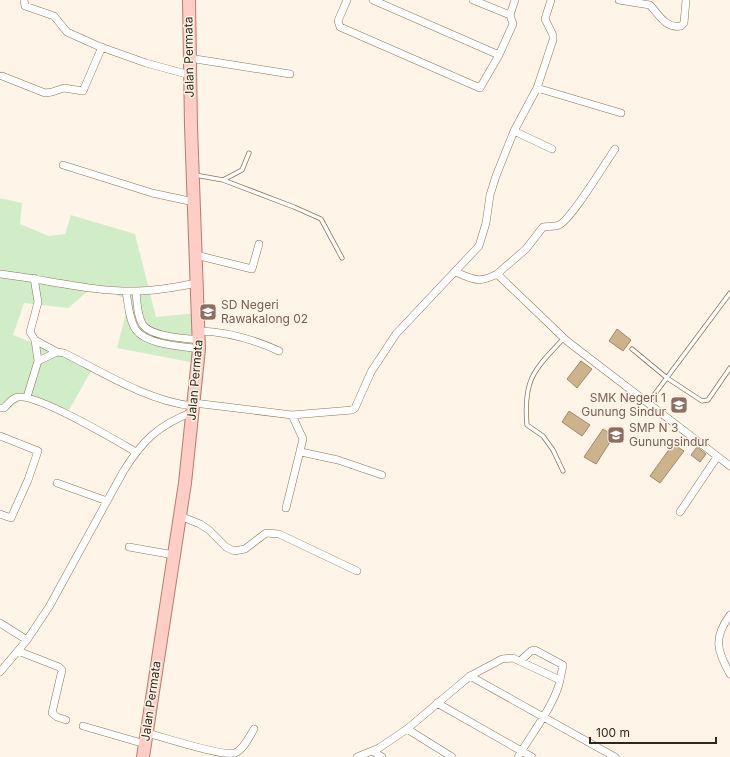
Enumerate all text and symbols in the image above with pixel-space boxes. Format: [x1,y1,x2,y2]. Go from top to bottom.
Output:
street label: Jalan Permata [180,16,197,98]
place label: SD Negeri Rawakalong 02 [221,297,308,326]
school or university icon: SD Negeri Rawakalong 02 [198,302,218,322]
street label: Jalan Permata [184,339,206,421]
place label: SMK Negeri 1 Gunung Sindur [581,390,666,419]
school or university icon: SMK Negeri 1 Gunung Sindur [669,395,689,415]
place label: SMP N 3 Gunungsindur [629,420,709,449]
school or university icon: SMP N 3 Gunungsindur [606,425,626,445]
street label: Jalan Permata [137,660,164,742]
scale bar [590,719,716,745]
text: 100 m [596,725,630,740]

